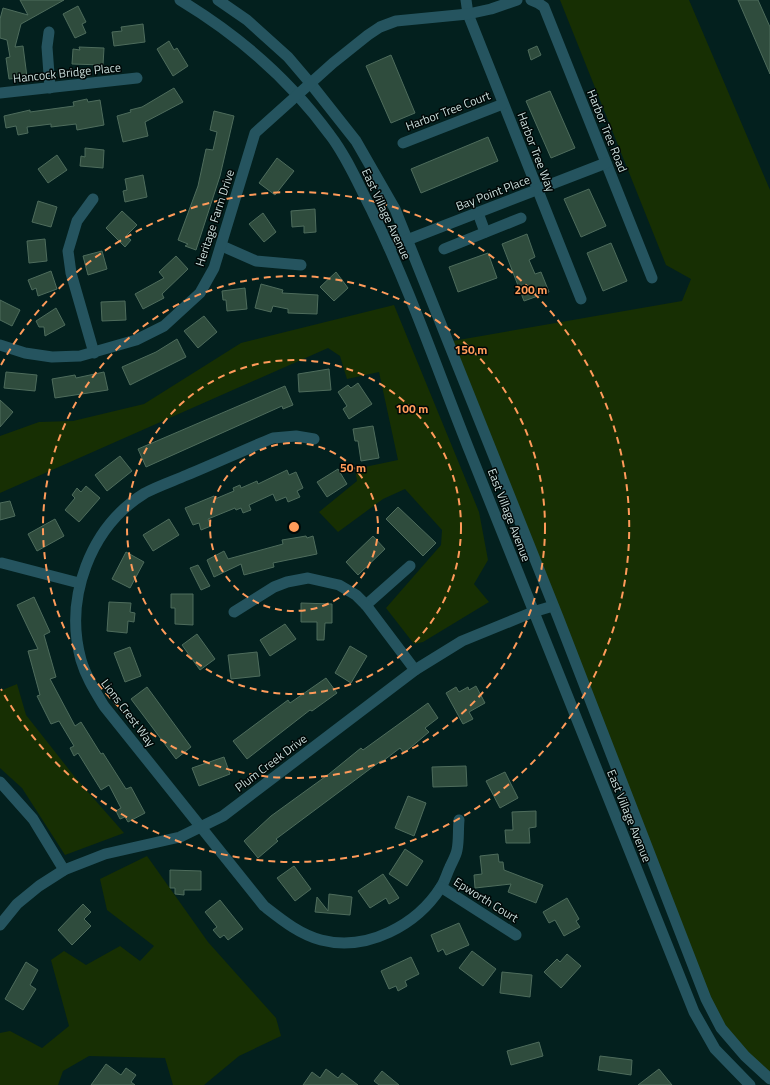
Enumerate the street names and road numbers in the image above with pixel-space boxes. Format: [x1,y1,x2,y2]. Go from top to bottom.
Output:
street label: Hancock Bridge Place [12,57,122,88]
street label: Harbor Tree Court [403,85,494,135]
street label: Harbor Tree Road [582,87,633,175]
street label: Harbor Tree Way [513,109,560,195]
street label: East Village Avenue [357,165,416,263]
street label: Heritage Farm Drive [190,167,239,269]
street label: Bay Point Place [453,170,533,215]
street label: East Village Avenue [483,465,536,564]
street label: Lions Crest Way [97,675,160,751]
street label: Plum Creek Drive [231,729,311,796]
street label: East Village Avenue [602,767,657,865]
street label: Epworth Court [450,872,523,927]

